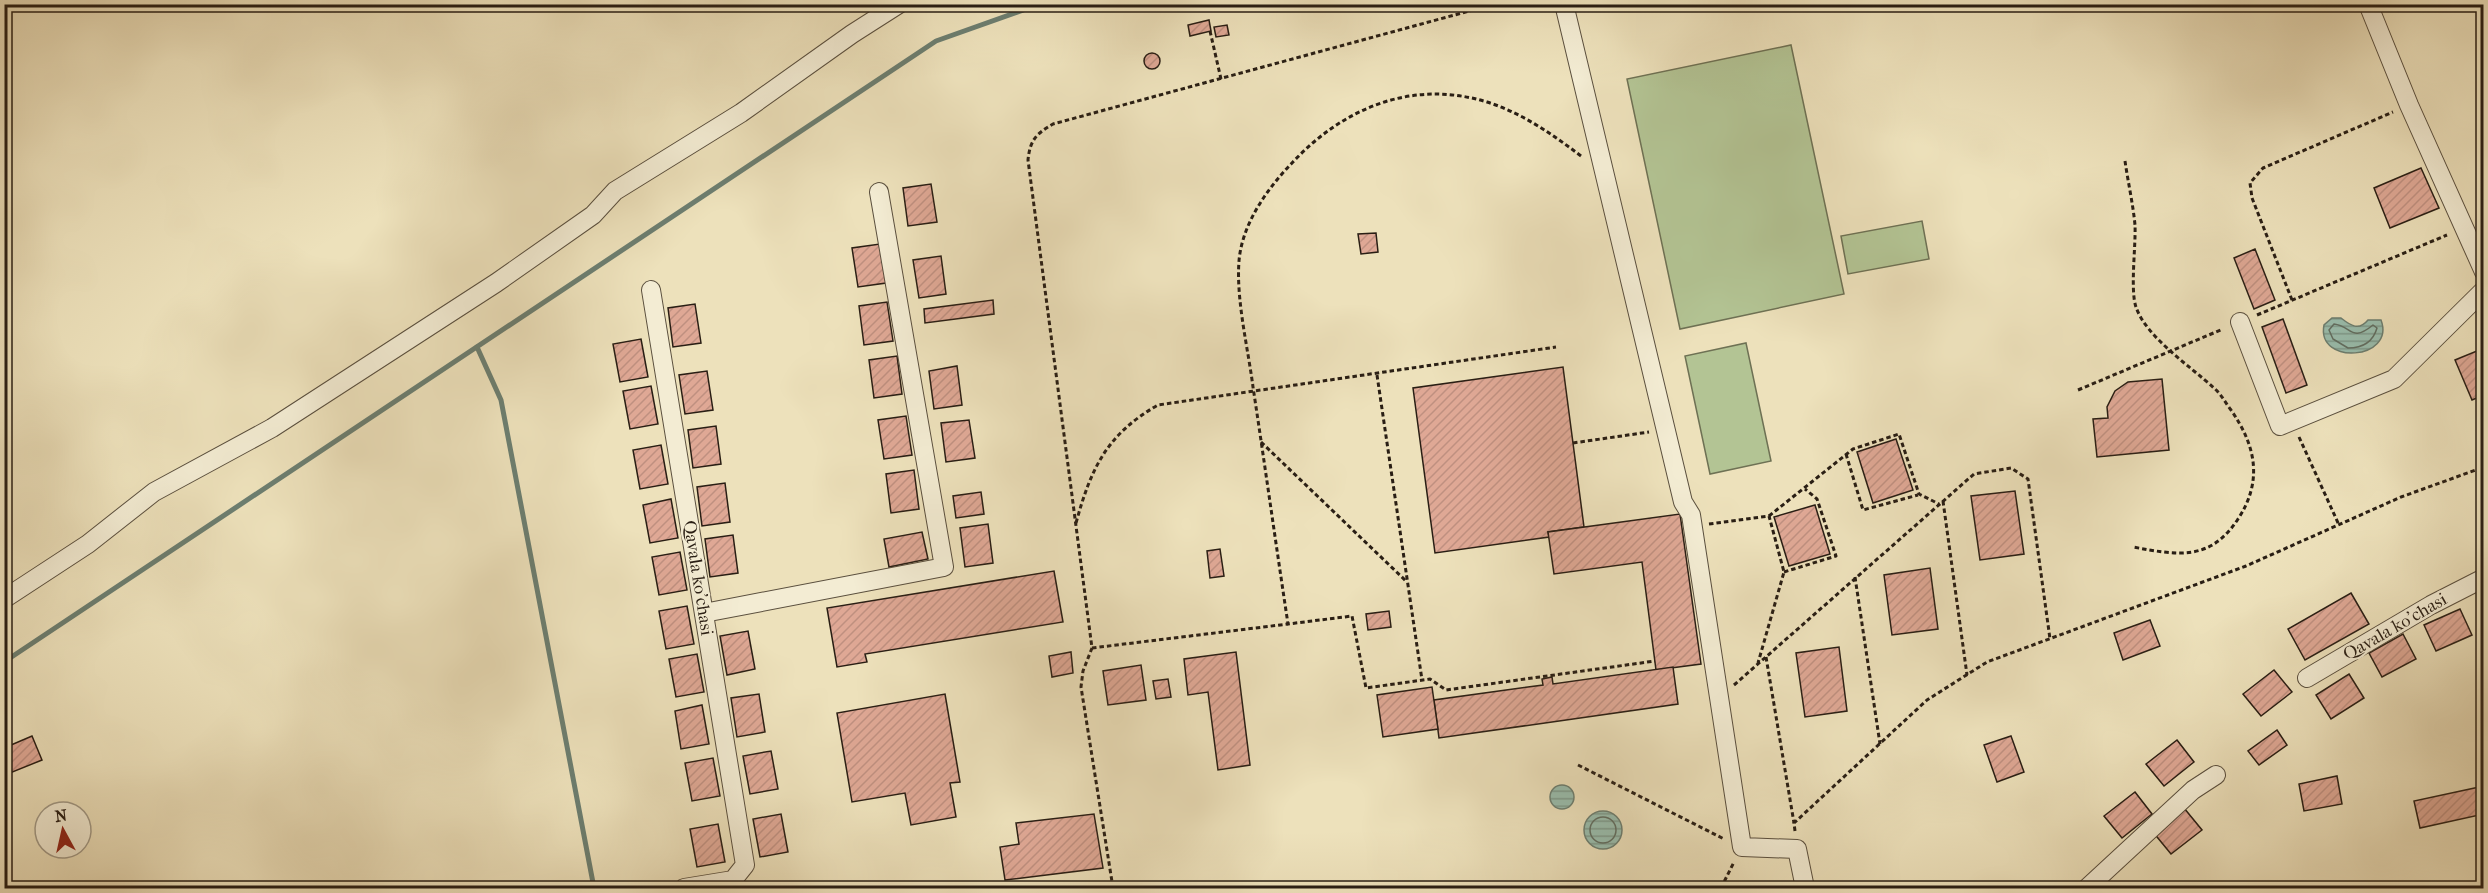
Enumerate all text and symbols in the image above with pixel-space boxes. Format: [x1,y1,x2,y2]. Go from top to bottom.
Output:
street label: Qavala ko'chasi [679,519,718,638]
street label: Qavala ko'chasi [2339,589,2451,665]
north arrow [33,800,93,860]
text: N [54,805,69,826]

